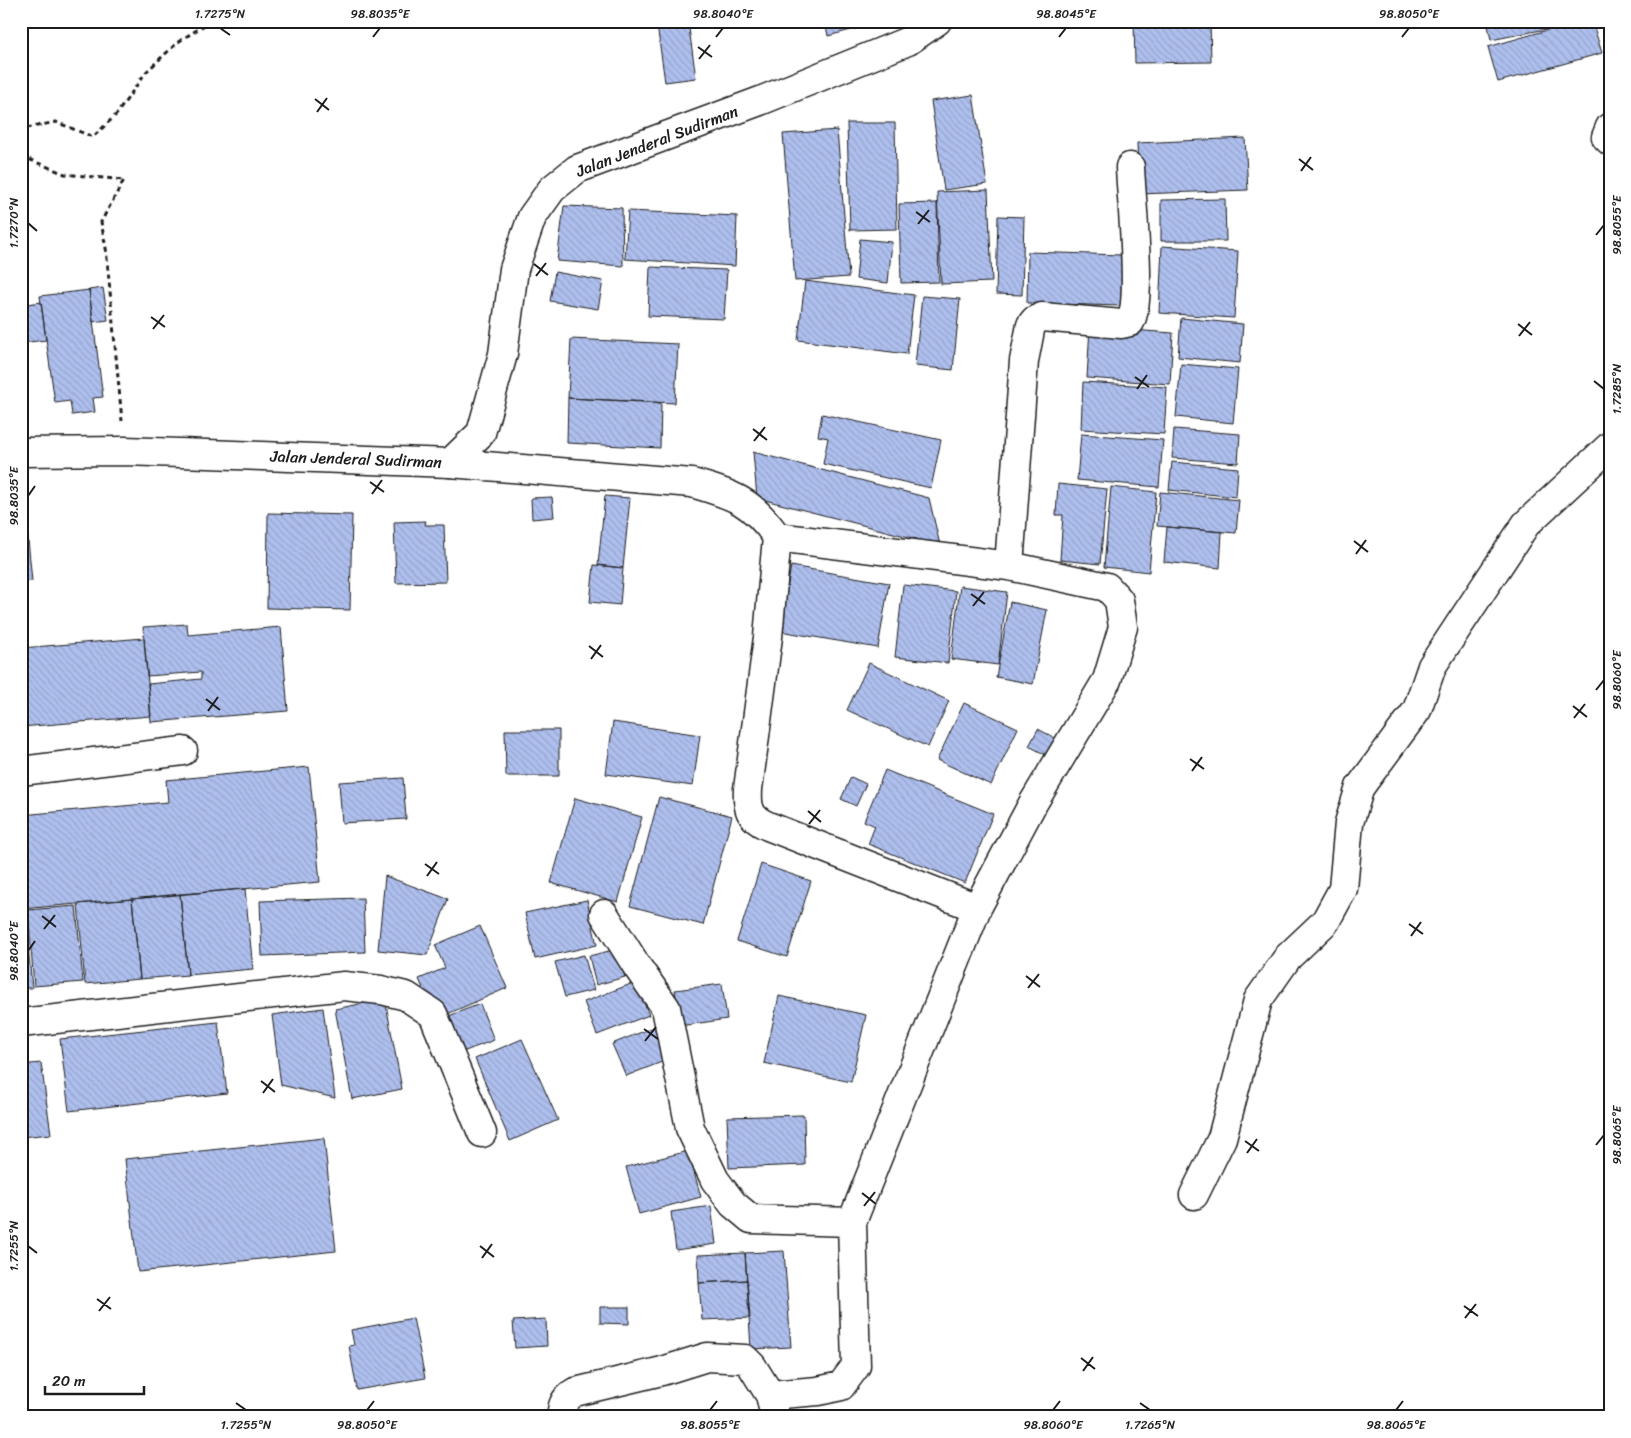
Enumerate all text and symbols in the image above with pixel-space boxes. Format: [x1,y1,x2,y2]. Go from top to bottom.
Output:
text: 1.7275°N [195,3,246,25]
text: 98.8035°E [351,3,411,25]
text: 98.8040°E [693,3,754,25]
text: 98.8045°E [1036,3,1097,25]
text: 98.8050°E [1379,3,1440,25]
street label: Jalan Jenderal Sudirman [571,97,743,186]
text: 98.8055°E [1606,194,1628,255]
text: 1.7270°N [3,197,25,248]
text: 1.7285°N [1606,363,1628,414]
street label: Jalan Jenderal Sudirman [269,441,443,477]
text: 98.8035°E [3,465,25,525]
text: 98.8060°E [1606,649,1628,710]
text: 98.8040°E [3,920,25,981]
text: 98.8065°E [1606,1104,1628,1165]
text: 1.7255°N [3,1220,25,1271]
scale bar [45,1363,144,1395]
text: 20 m [52,1368,86,1394]
text: 1.7255°N [221,1414,272,1436]
text: 98.8050°E [337,1414,398,1436]
text: 98.8055°E [680,1414,741,1436]
text: 98.8060°E [1023,1414,1084,1436]
text: 1.7265°N [1125,1414,1176,1436]
text: 98.8065°E [1367,1414,1427,1436]

